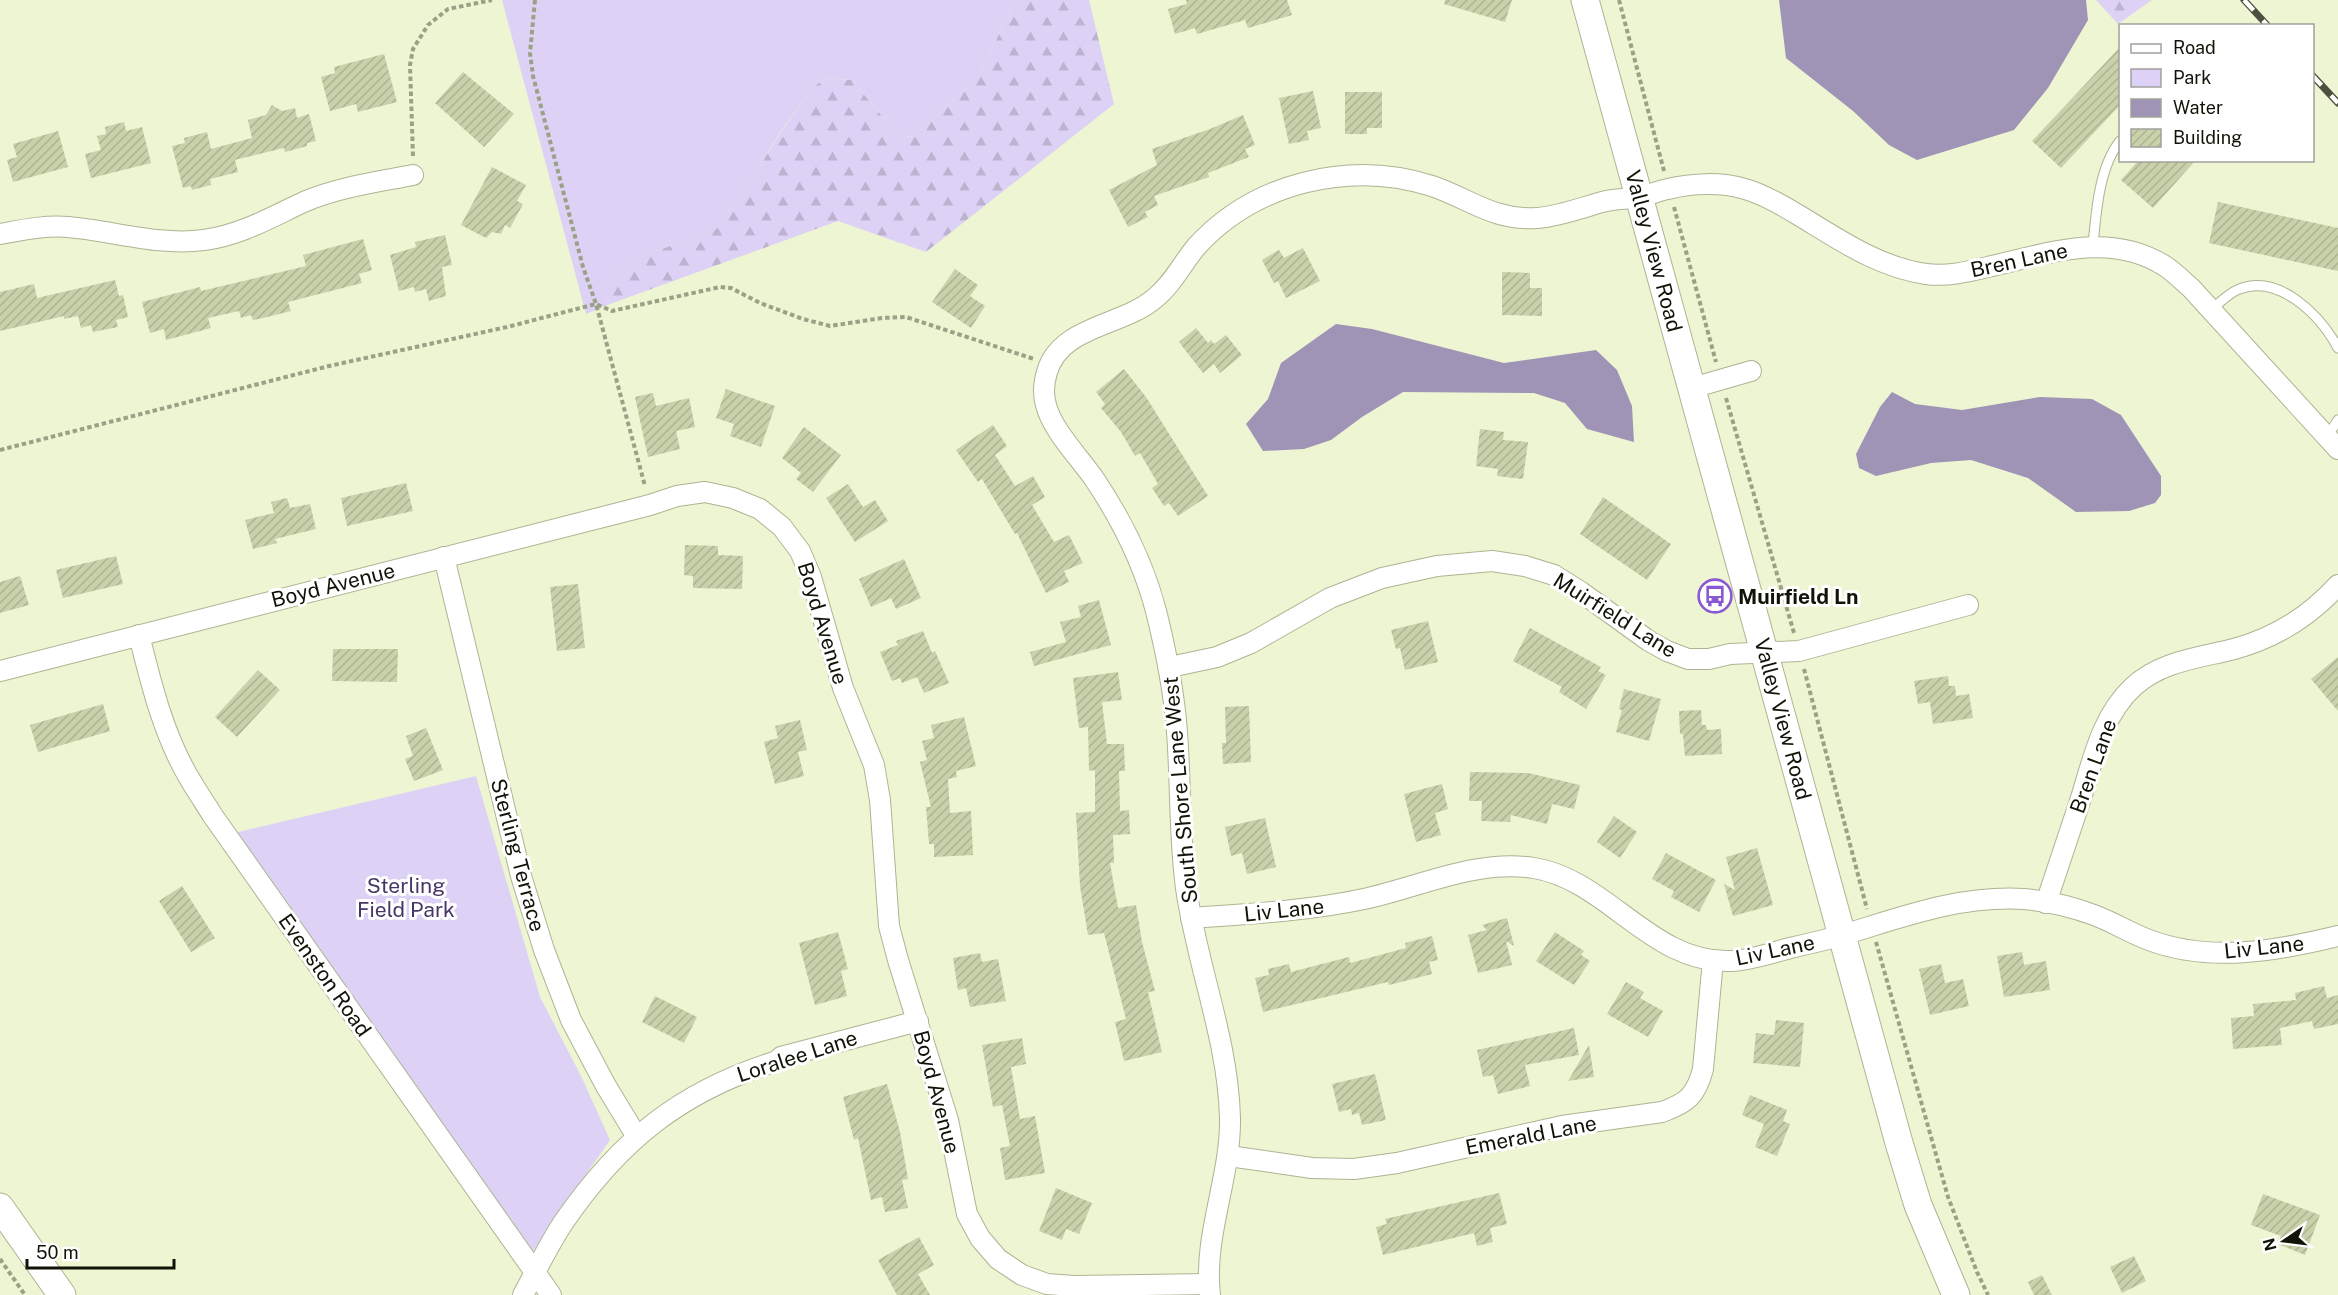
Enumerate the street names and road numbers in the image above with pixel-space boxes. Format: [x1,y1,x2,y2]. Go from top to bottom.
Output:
street label: Valley View Road [1620,167,1688,335]
street label: Bren Lane [1968,238,2070,282]
street label: Boyd Avenue [269,558,397,612]
street label: Boyd Avenue [793,559,853,687]
street label: Muirfield Lane [1549,567,1681,663]
street label: Valley View Road [1749,635,1817,803]
street label: South Shore Lane West [1158,675,1202,905]
street label: Bren Lane [2064,715,2122,817]
street label: Sterling Terrace [486,776,550,934]
street label: Liv Lane [1243,893,1325,927]
street label: Evenston Road [273,909,377,1041]
street label: Liv Lane [1733,929,1817,971]
street label: Liv Lane [2223,930,2305,964]
street label: Loralee Lane [734,1025,860,1087]
street label: Boyd Avenue [909,1028,965,1156]
street label: Emerald Lane [1463,1110,1599,1160]

